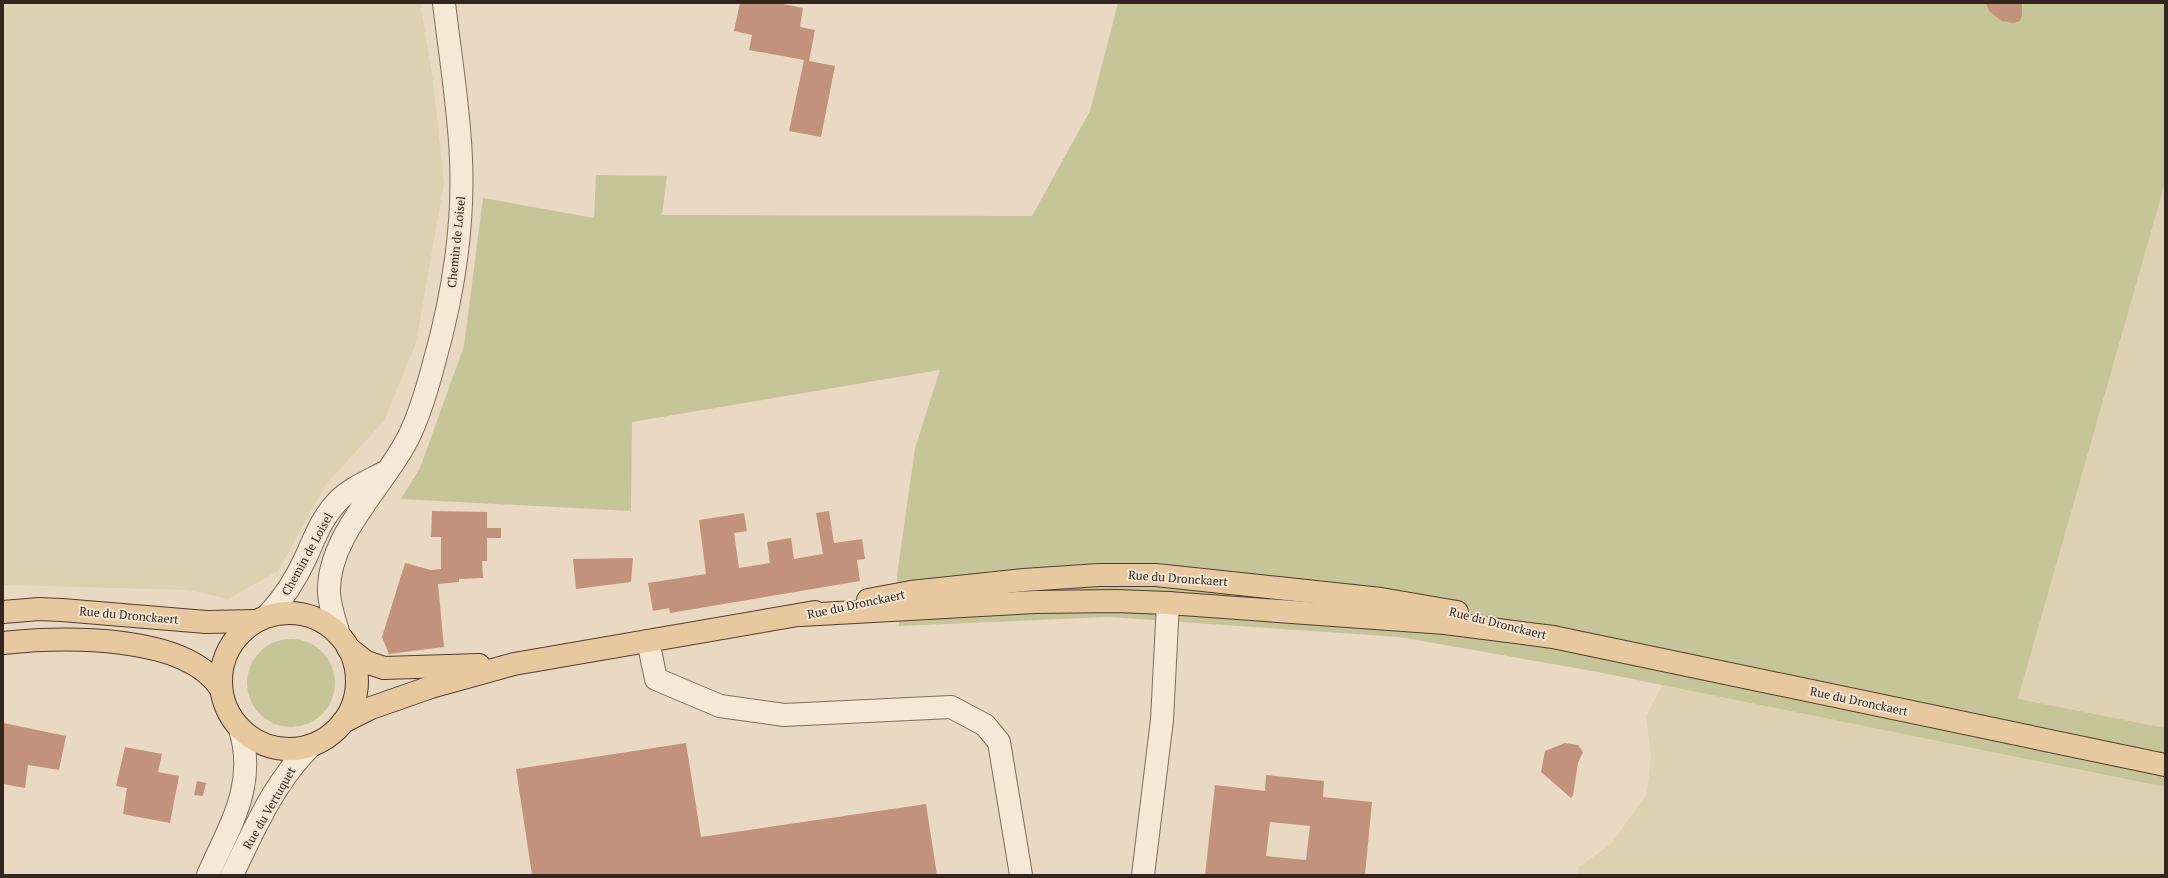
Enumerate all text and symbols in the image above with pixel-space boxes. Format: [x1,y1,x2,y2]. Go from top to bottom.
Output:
street label: Chemin de Loisel [444,195,468,289]
street label: Chemin de Loisel [278,510,336,598]
street label: Rue du Dronckaert [1128,567,1229,589]
street label: Rue du Dronckaert [806,586,907,622]
street label: Rue du Dronckaert [79,603,180,627]
street label: Rue du Dronckaert [1448,604,1549,642]
street label: Rue du Dronckaert [1809,683,1910,719]
street label: Rue du Vertuquet [239,764,299,852]

